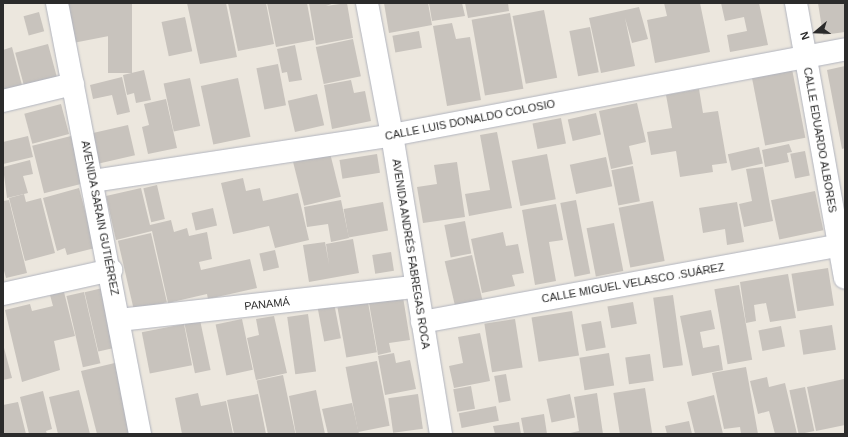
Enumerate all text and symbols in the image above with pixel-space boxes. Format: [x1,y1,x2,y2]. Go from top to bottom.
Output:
north arrow [796,12,836,52]
text: N [798,30,812,42]
street label: CALLE EDUARDO ALBORES [801,66,839,214]
street label: CALLE LUIS DONALDO COLOSIO [384,97,556,143]
street label: AVENIDA SARAIN GUTIÉRREZ [78,139,122,297]
street label: AVENIDA ANDRÉS FABREGAS ROCA [389,157,433,351]
street label: CALLE MIGUEL VELASCO .SUÁREZ [540,260,726,306]
street label: PANAMÁ [244,295,290,313]

